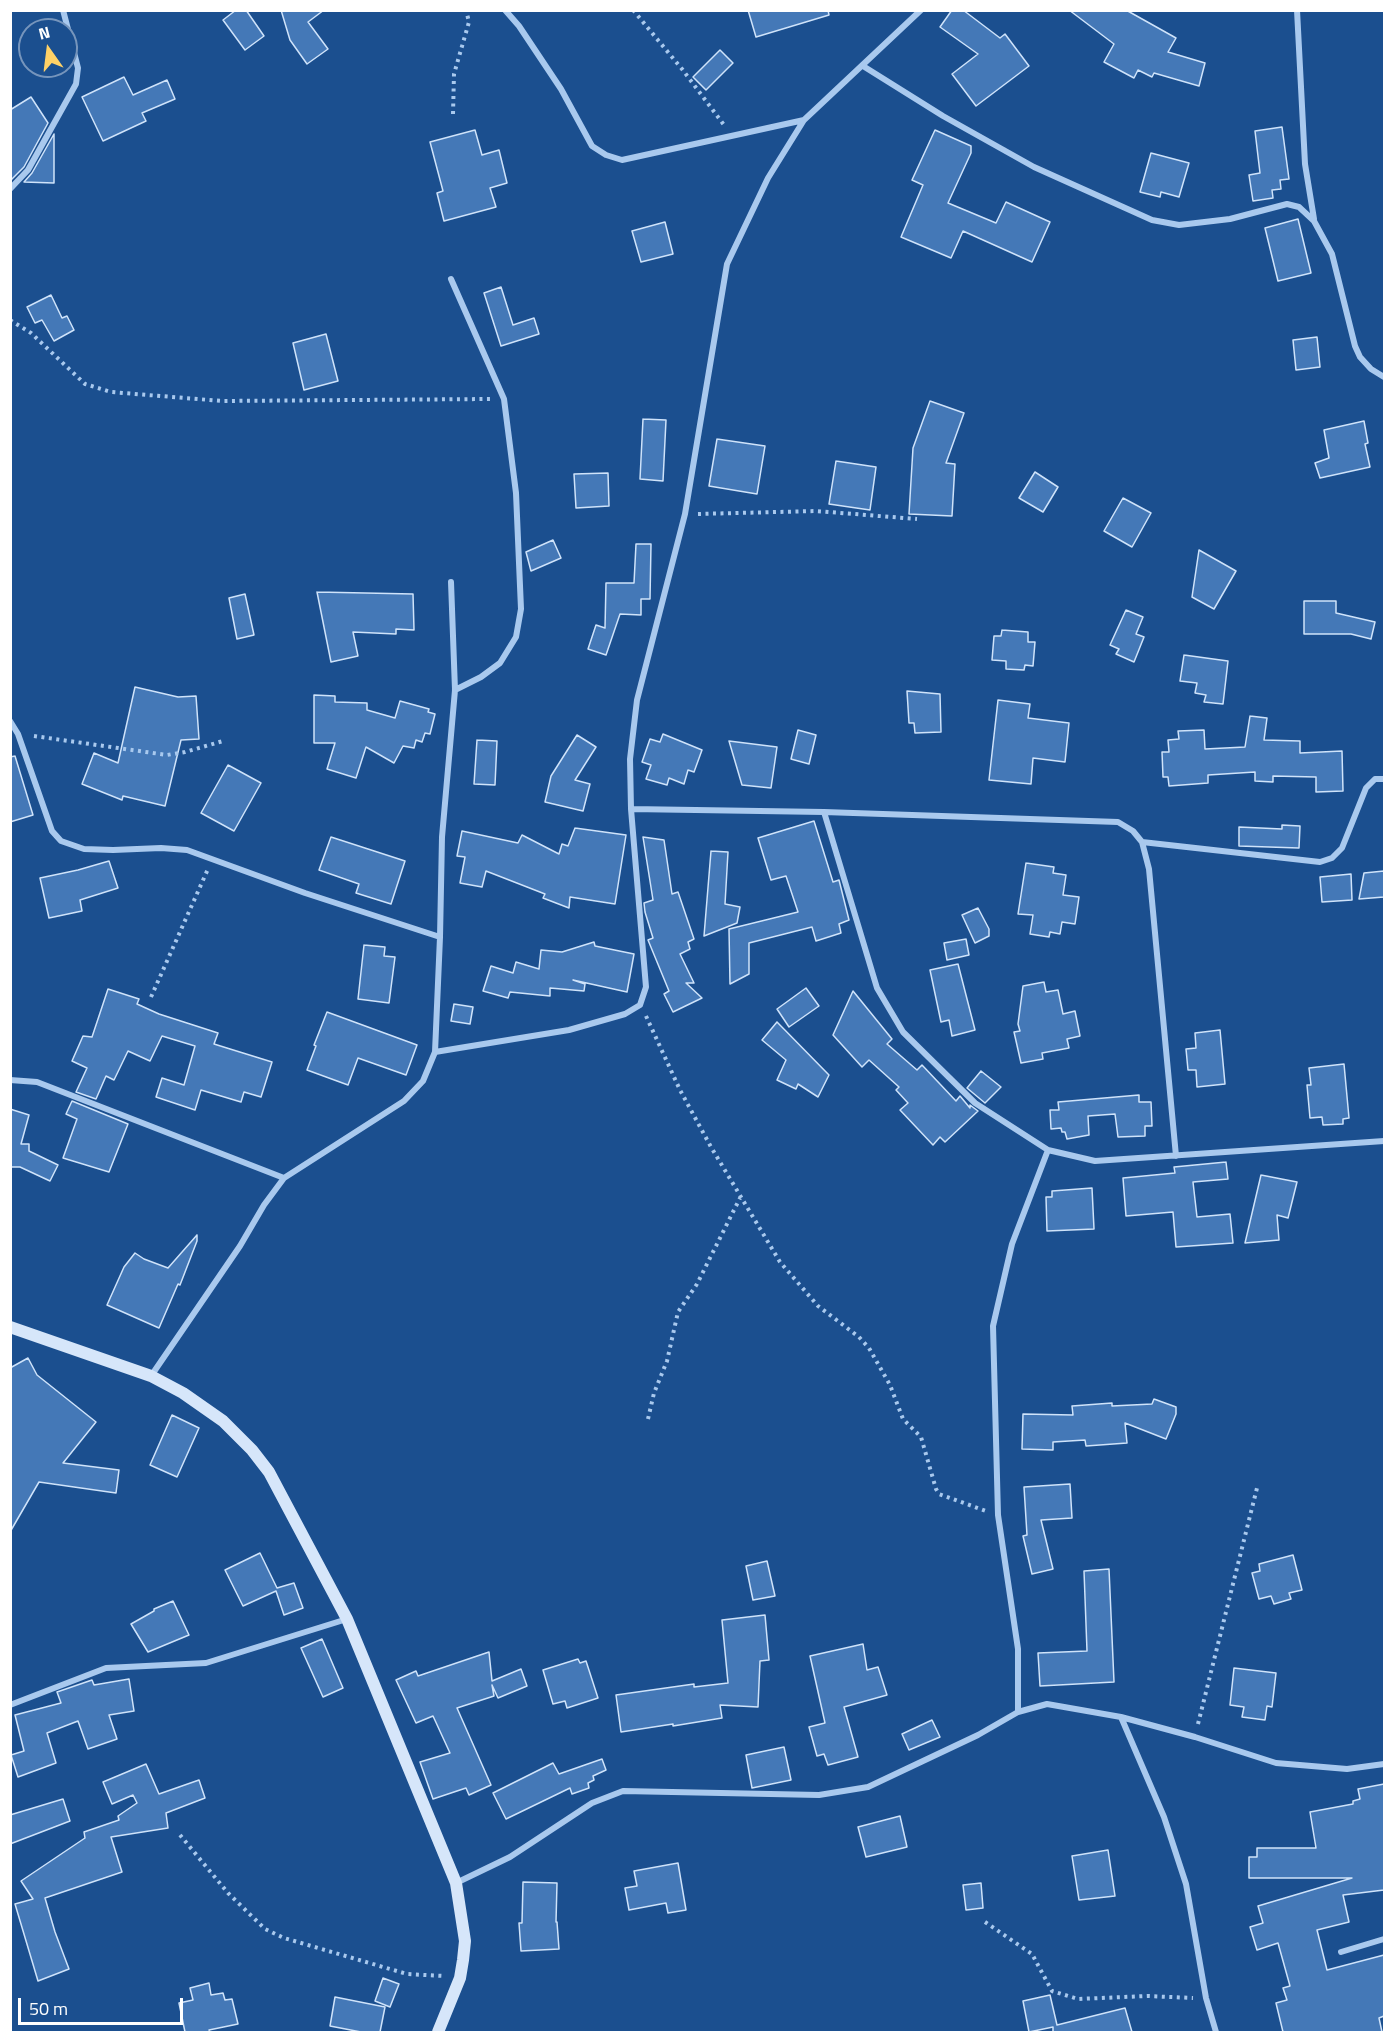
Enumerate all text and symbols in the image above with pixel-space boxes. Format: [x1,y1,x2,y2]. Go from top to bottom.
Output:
north arrow [18,18,78,78]
text: N [36,19,52,45]
scale bar [21,1986,186,2024]
text: 50 m [29,1995,68,2022]

